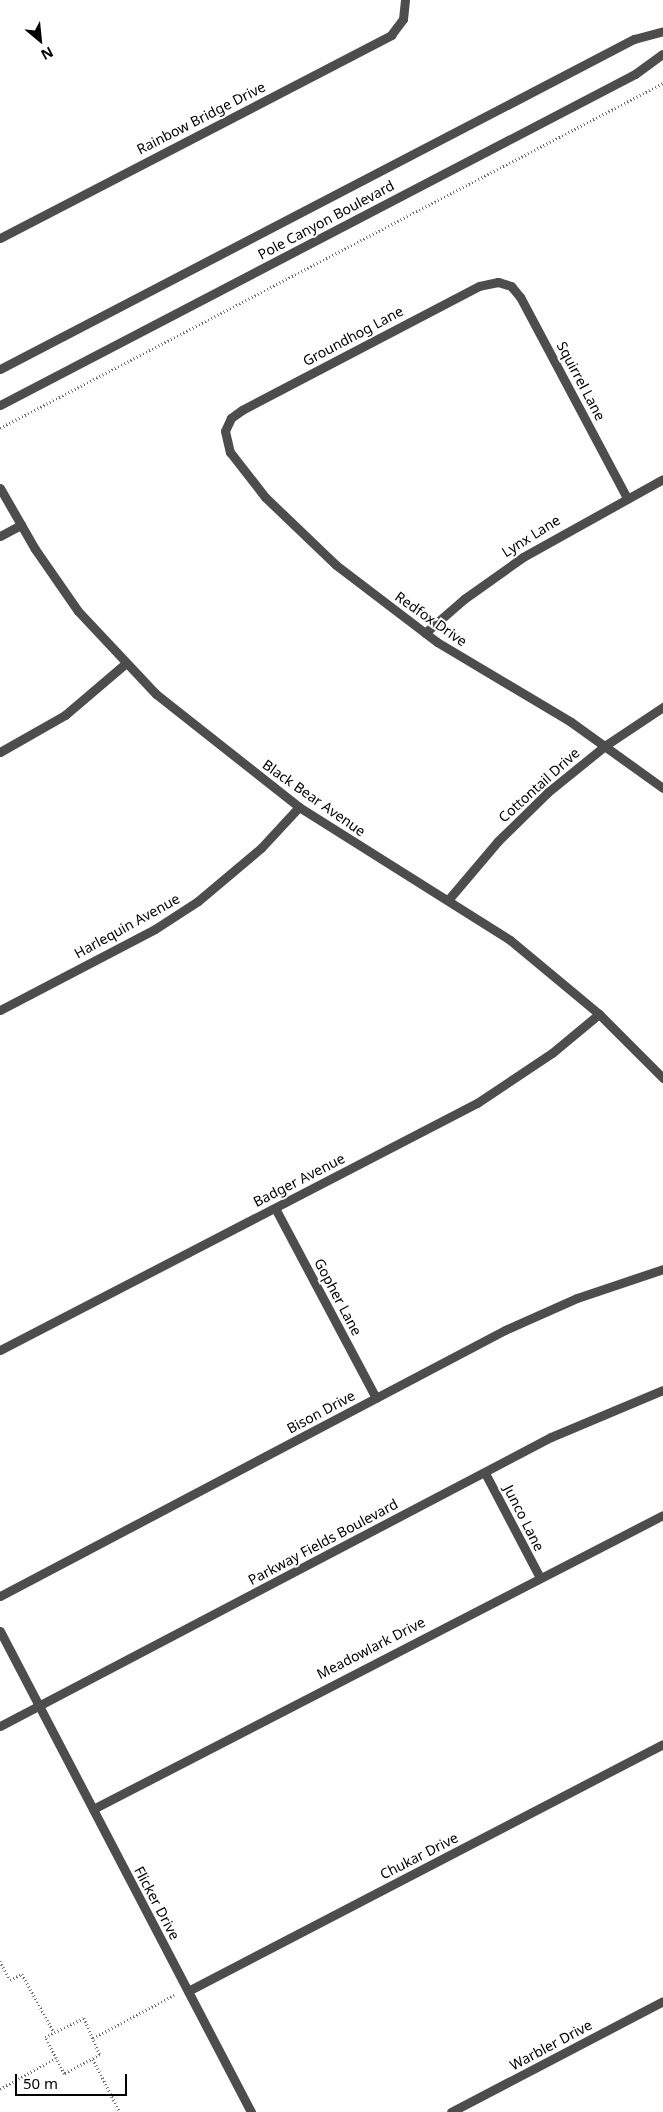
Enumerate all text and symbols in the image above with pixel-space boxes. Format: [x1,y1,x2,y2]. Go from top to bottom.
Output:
north arrow [15,15,65,65]
text: N [38,43,57,65]
street label: Rainbow Bridge Drive [134,78,268,158]
street label: Pole Canyon Boulevard [255,177,397,263]
street label: Groundhog Lane [300,302,406,370]
street label: Squirrel Lane [553,339,609,423]
street label: Lynx Lane [499,511,563,561]
street label: Redfox Drive [392,588,470,650]
street label: Cottontail Drive [495,744,583,826]
street label: Black Bear Avenue [259,756,369,840]
street label: Harlequin Avenue [71,890,183,962]
street label: Badger Avenue [250,1150,348,1210]
street label: Gopher Lane [311,1256,365,1338]
street label: Bison Drive [284,1387,358,1437]
street label: Junco Lane [500,1482,548,1554]
street label: Parkway Fields Boulevard [245,1495,401,1589]
street label: Meadowlark Drive [314,1613,428,1683]
street label: Chukar Drive [377,1829,461,1883]
street label: Flicker Drive [131,1863,183,1943]
street label: Warbler Drive [507,2016,595,2074]
scale bar [18,2064,130,2096]
text: 50 m [23,2073,58,2093]

